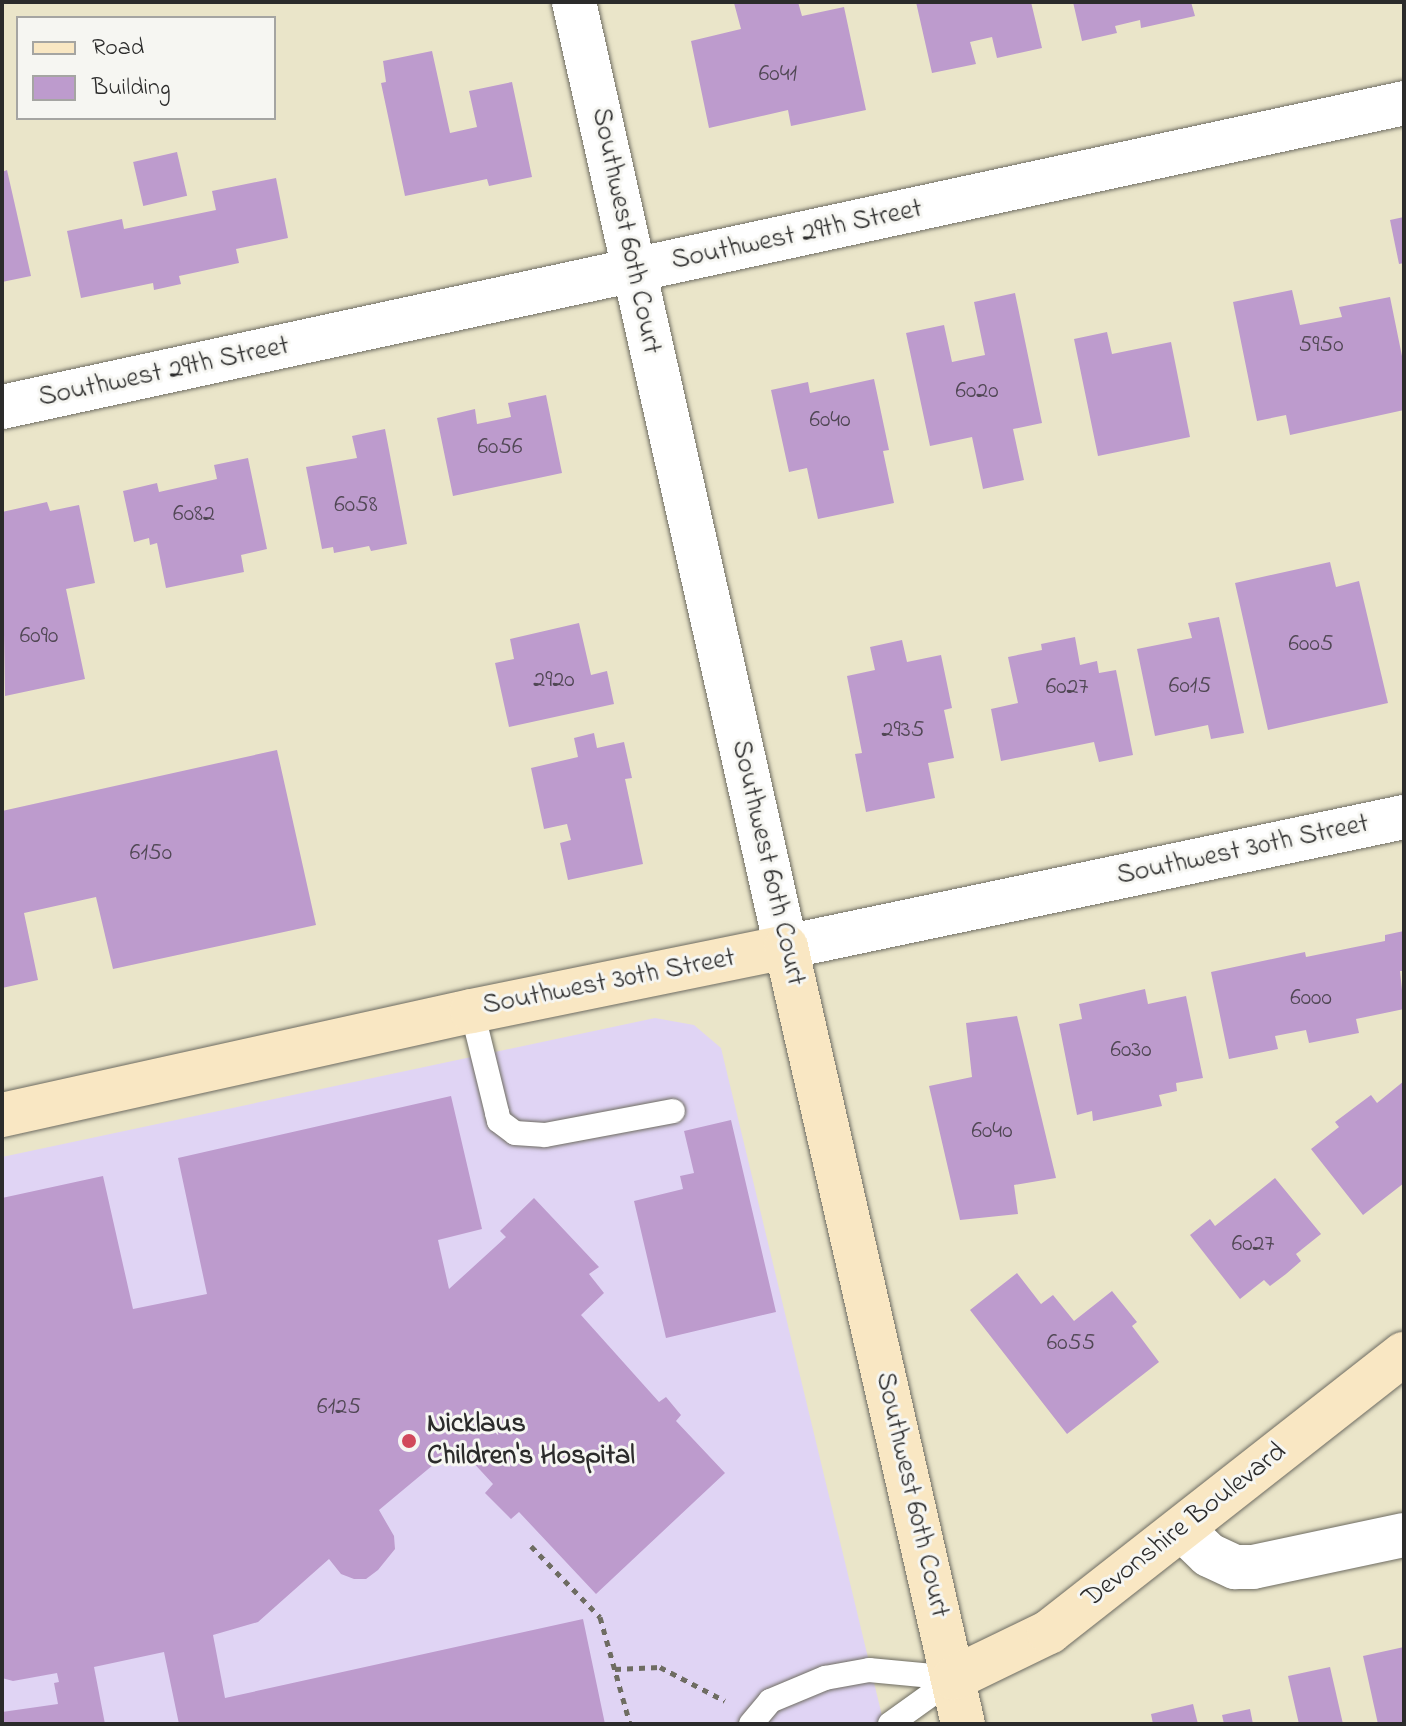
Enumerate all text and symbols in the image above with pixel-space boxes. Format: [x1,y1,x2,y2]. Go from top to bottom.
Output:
legend [16,16,276,120]
text: Road [92,31,144,66]
house number: 6041 [759,61,797,89]
text: Building [92,71,171,106]
street label: Southwest 60th Court [582,105,668,357]
street label: Southwest 29th Street [669,193,925,279]
street label: Southwest 29th Street [36,330,292,416]
house number: 5950 [1298,332,1344,360]
house number: 6020 [955,378,999,406]
house number: 6040 [809,407,851,435]
house number: 6056 [477,434,523,462]
house number: 6058 [334,492,378,520]
house number: 6082 [173,501,215,529]
house number: 6090 [20,623,58,651]
house number: 6005 [1288,631,1334,659]
house number: 2920 [533,667,575,695]
house number: 6015 [1169,673,1211,701]
house number: 6027 [1046,674,1088,702]
house number: 2935 [882,717,924,745]
street label: Southwest 60th Court [722,737,812,989]
street label: Southwest 30th Street [1114,808,1372,894]
house number: 6150 [130,840,172,868]
street label: Southwest 30th Street [480,942,738,1024]
house number: 6000 [1290,985,1332,1013]
house number: 6030 [1110,1037,1152,1065]
house number: 6040 [971,1118,1013,1146]
house number: 6027 [1232,1231,1274,1259]
house number: 6055 [1047,1330,1095,1358]
street label: Southwest 60th Court [866,1369,956,1621]
house number: 6125 [317,1394,361,1422]
place label: Nicklaus Children's Hospital [427,1408,635,1474]
marker: Nicklaus Children's Hospital [398,1430,420,1452]
street label: Devonshire Boulevard [1076,1436,1294,1616]

